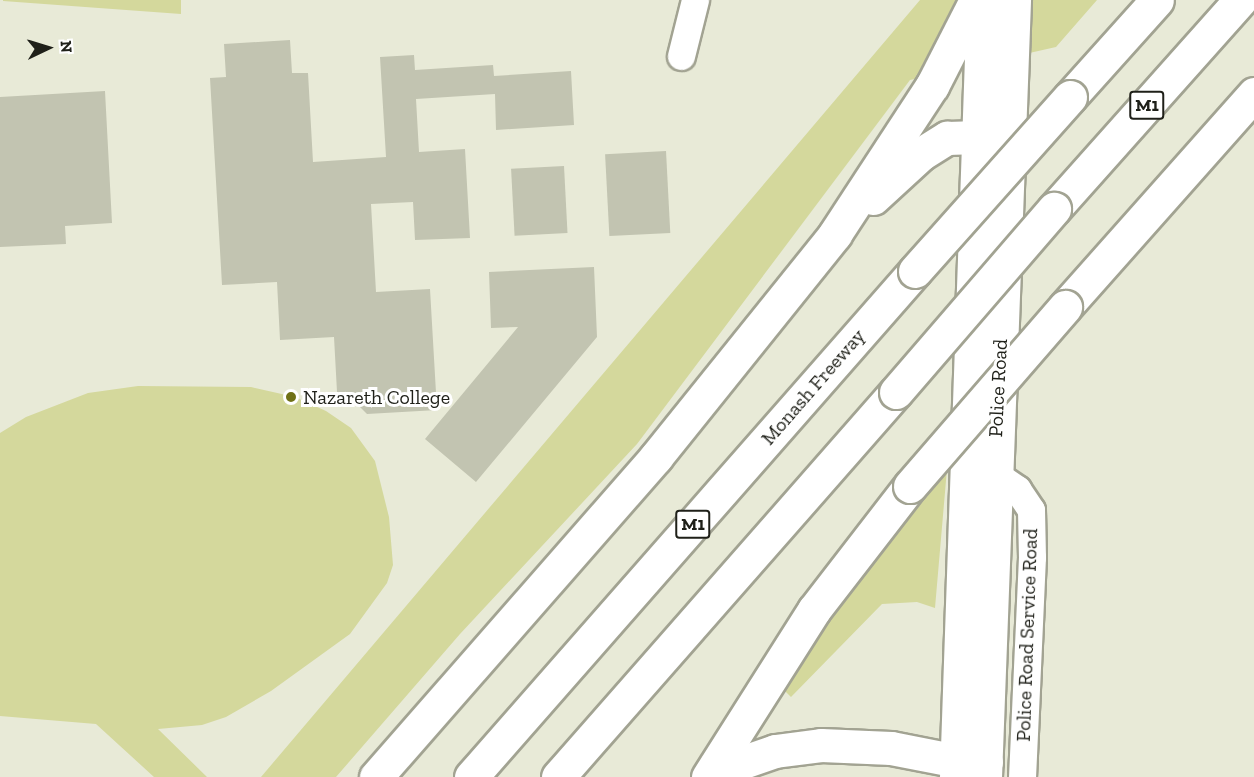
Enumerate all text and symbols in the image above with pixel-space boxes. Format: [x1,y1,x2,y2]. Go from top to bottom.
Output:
north arrow [18,18,78,78]
text: N [57,40,76,53]
road number: M1 [1129,90,1165,120]
street label: Monash Freeway [756,324,870,450]
street label: Police Road [983,338,1013,438]
place label: Nazareth College [303,385,450,409]
marker: Nazareth College [284,390,298,404]
road number: M1 [675,509,711,539]
street label: Police Road Service Road [1011,528,1043,742]

